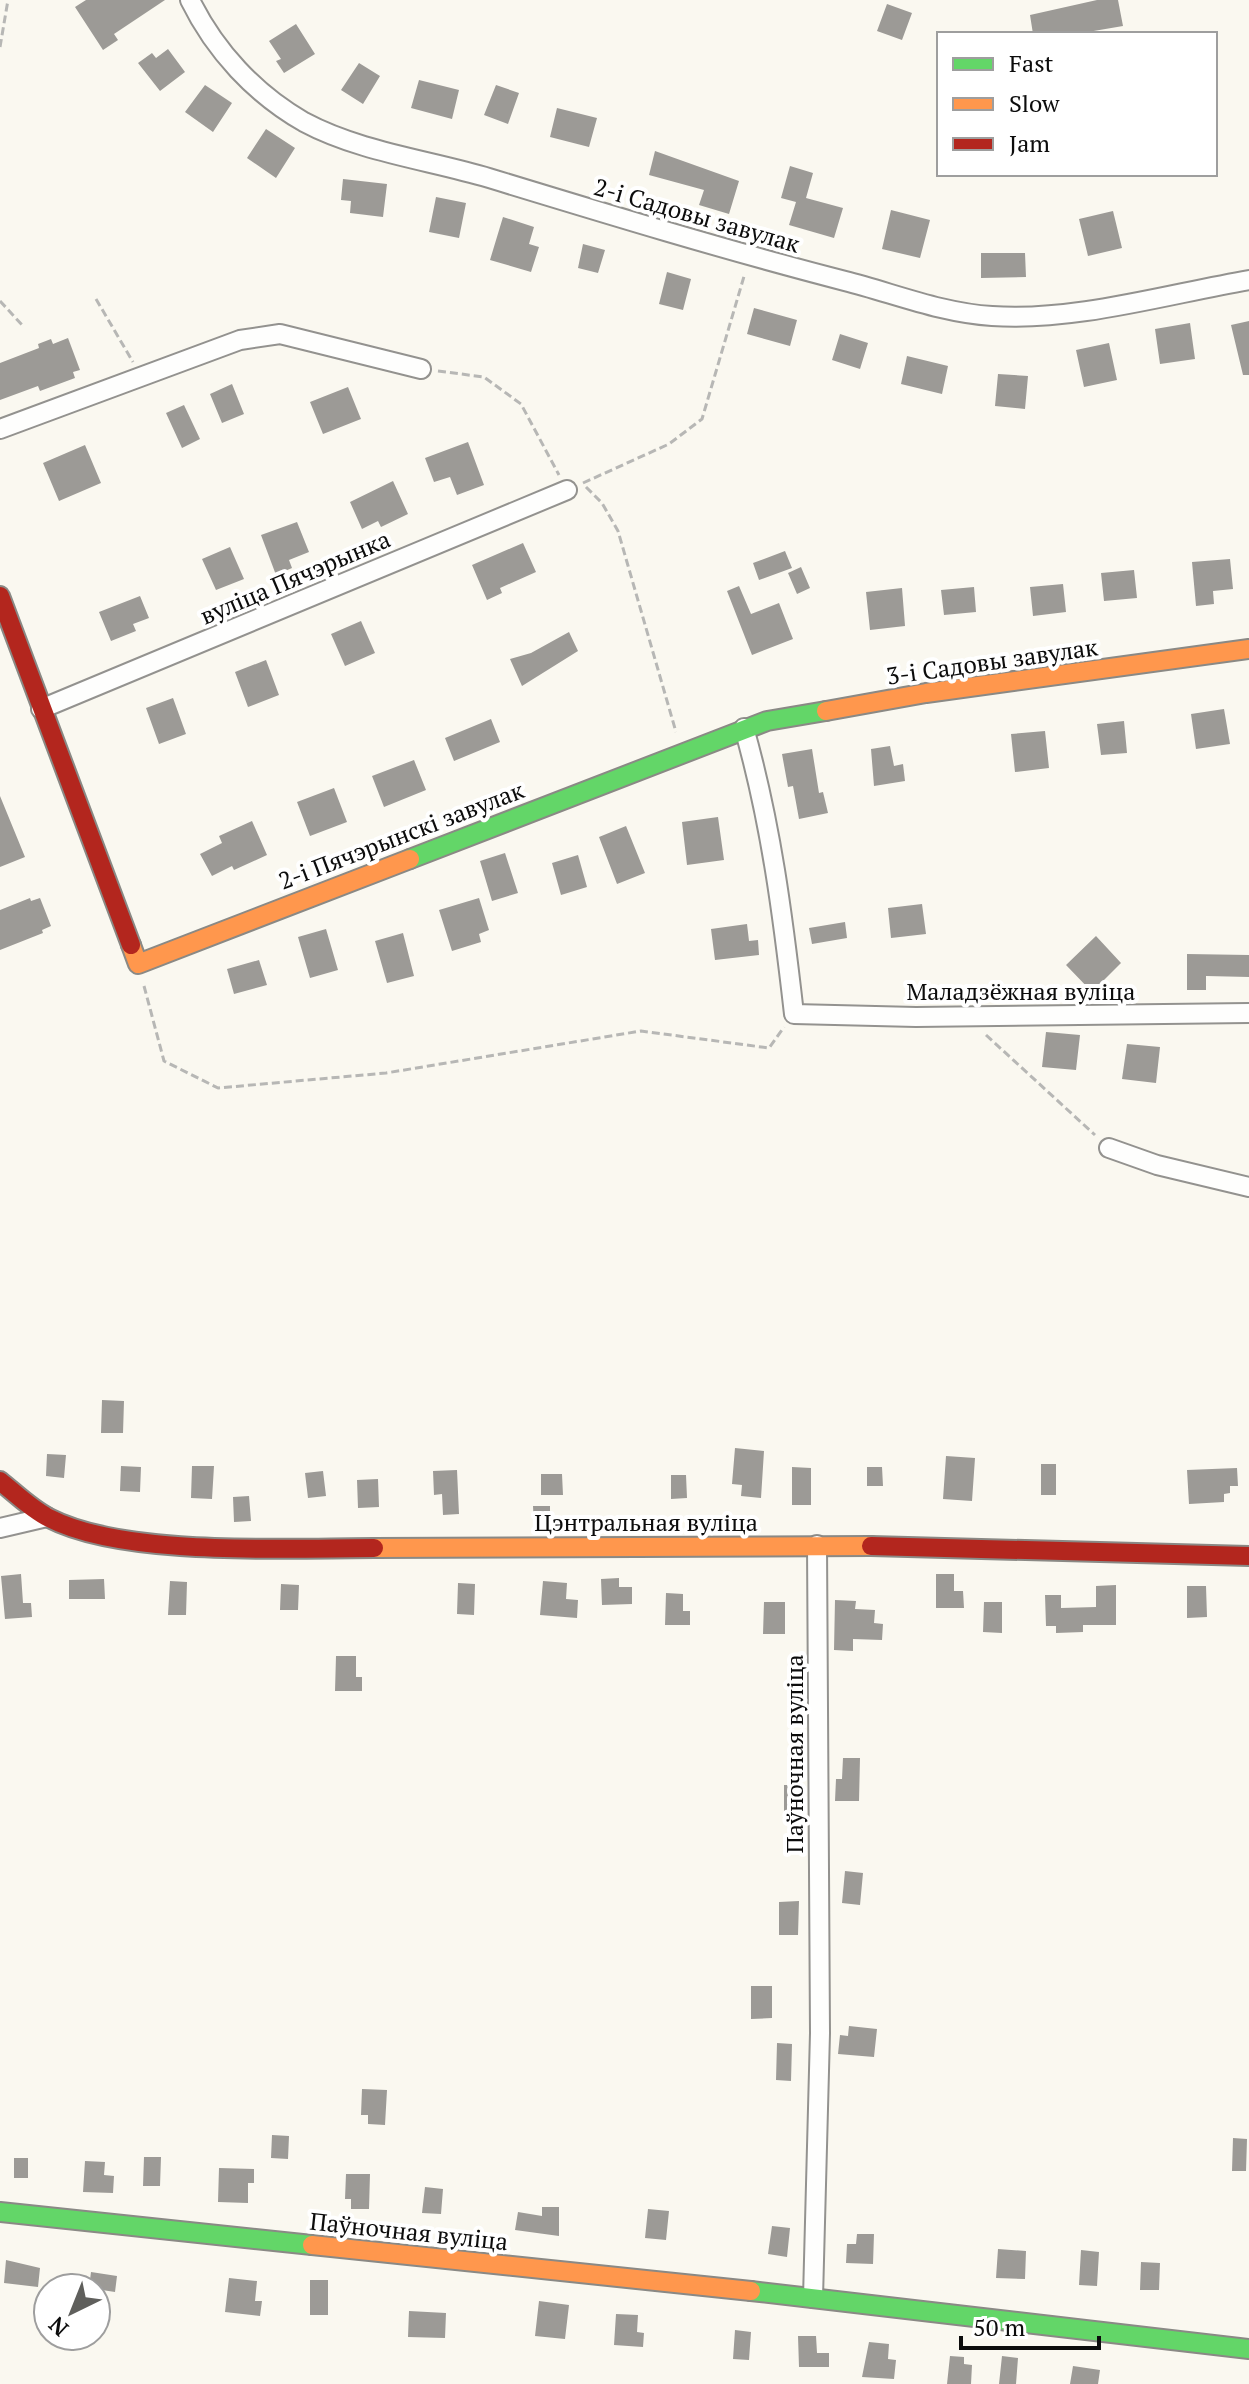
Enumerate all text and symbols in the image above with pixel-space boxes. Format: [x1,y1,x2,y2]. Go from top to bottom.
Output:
legend [937,32,1217,176]
text: Fast [1009,47,1054,79]
text: Slow [1009,87,1060,119]
text: Jam [1009,127,1050,159]
street label: 2-і Садовы завулак [590,170,804,260]
street label: вуліца Пячэрынка [195,522,395,632]
street label: 3-і Садовы завулак [884,630,1100,692]
street label: 2-і Пячэрынскі завулак [274,773,528,897]
street label: Маладзёжная вуліца [907,975,1135,1007]
street label: Цэнтральная вуліца [534,1506,758,1538]
street label: Паўночная вуліца [778,1654,810,1854]
street label: Паўночная вуліца [308,2205,510,2257]
north arrow [32,2272,112,2352]
scale bar [961,2300,1099,2350]
text: N [42,2310,74,2343]
text: 50 m [973,2311,1025,2343]

